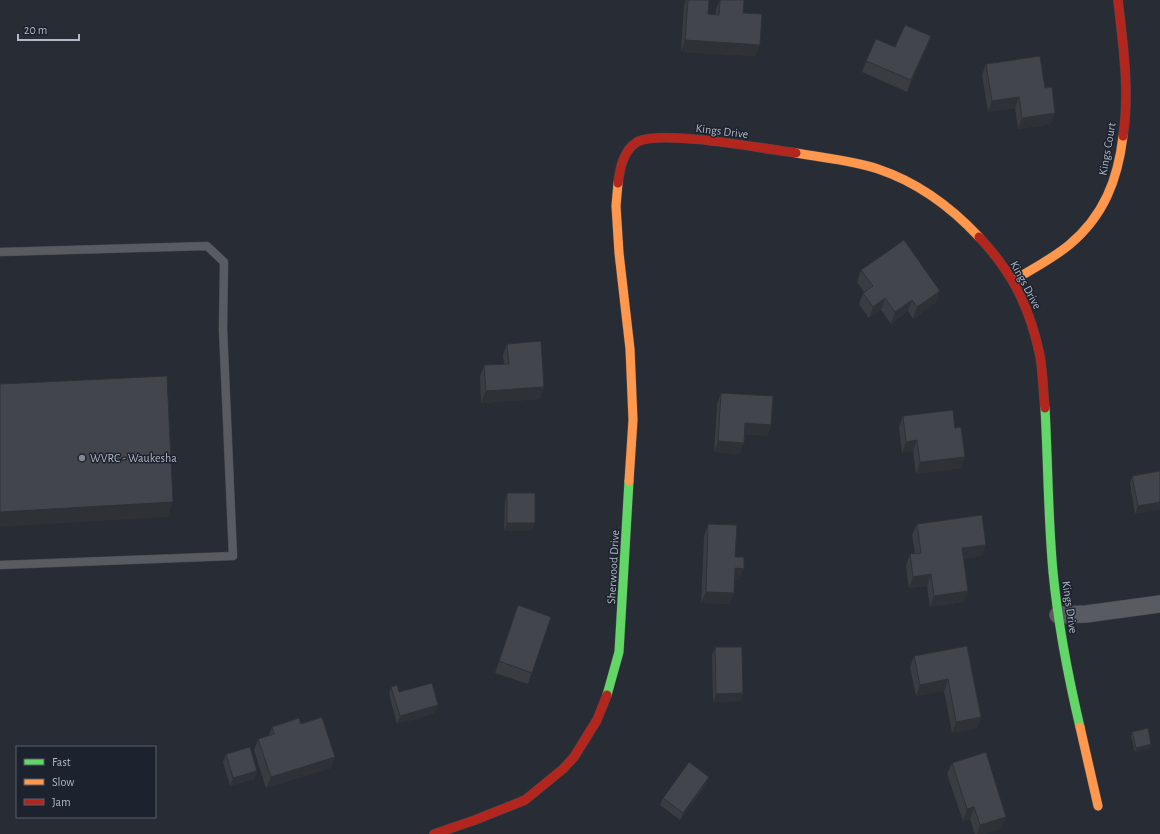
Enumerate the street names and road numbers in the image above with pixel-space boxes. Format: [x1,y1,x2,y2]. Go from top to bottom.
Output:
street label: Kings Court [1096,121,1118,176]
street label: Kings Drive [695,122,749,140]
street label: Kings Drive [1008,259,1044,311]
street label: Sherwood Drive [605,530,621,604]
street label: Kings Drive [1060,580,1080,634]

